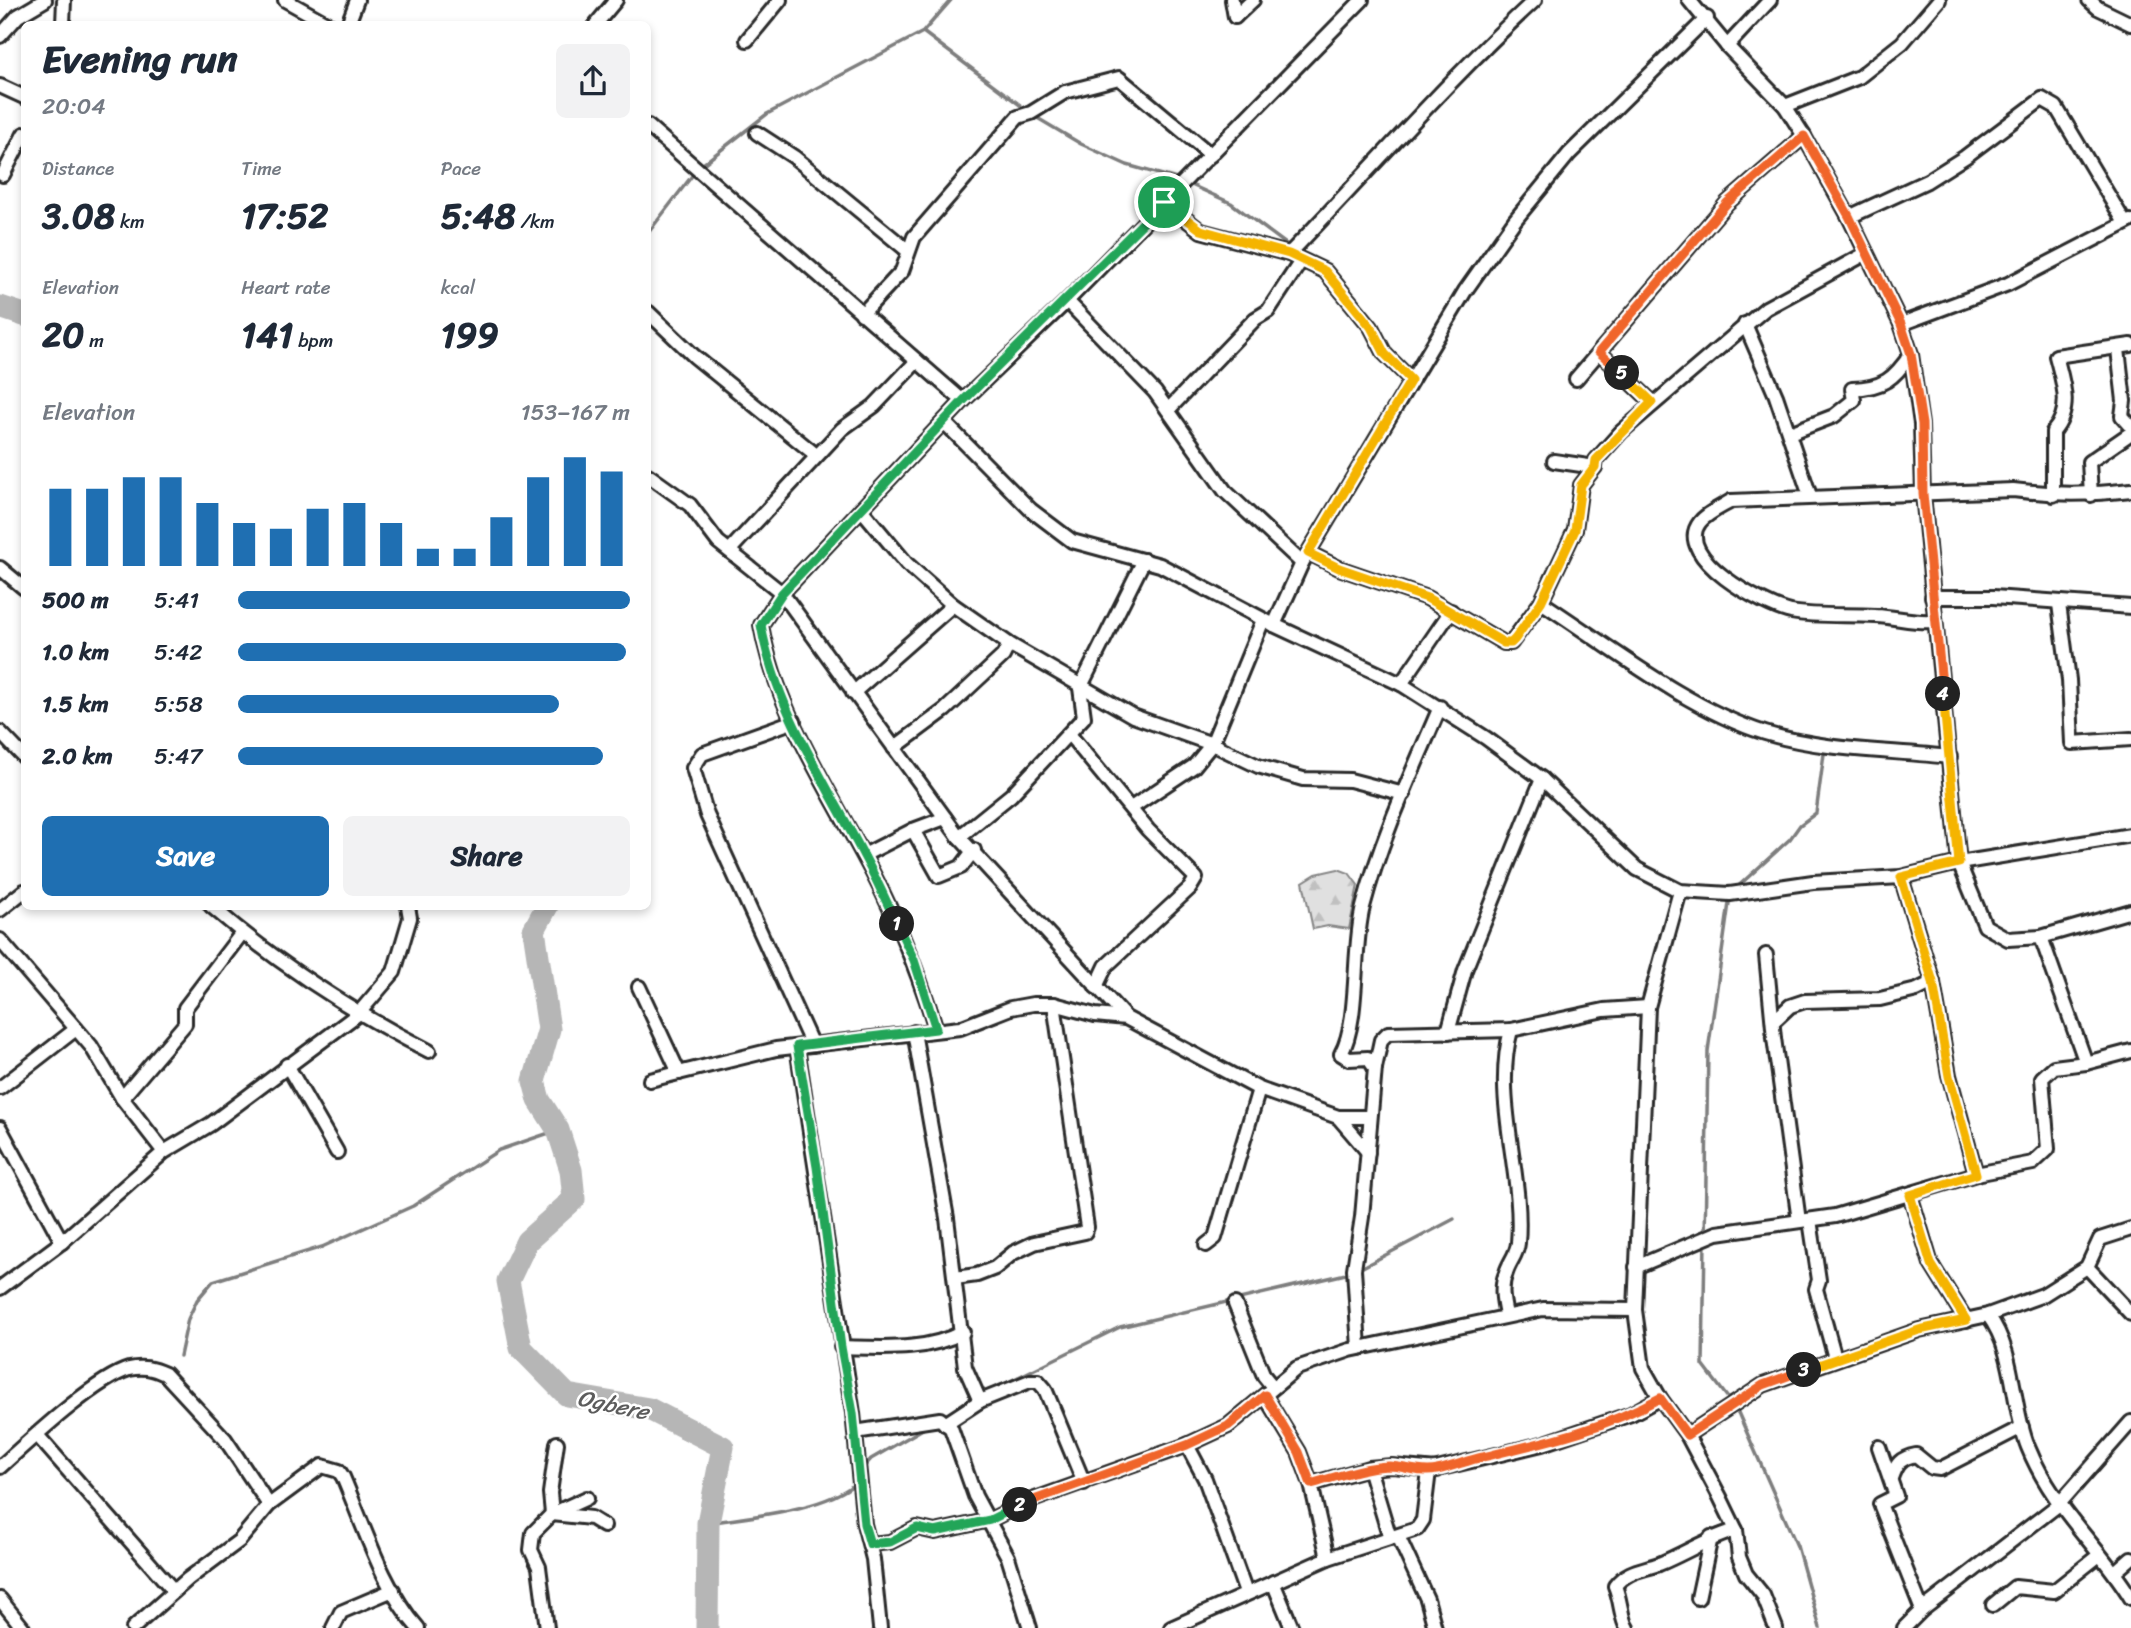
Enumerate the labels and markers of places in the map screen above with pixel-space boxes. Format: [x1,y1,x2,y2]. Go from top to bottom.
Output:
pin [1134,172,1194,232]
pin: 5 [1604,356,1640,390]
pin: 4 [1926,676,1960,712]
pin: 1 [880,906,914,942]
pin: 3 [1786,1352,1822,1388]
pin: 2 [1002,1488,1038,1522]

